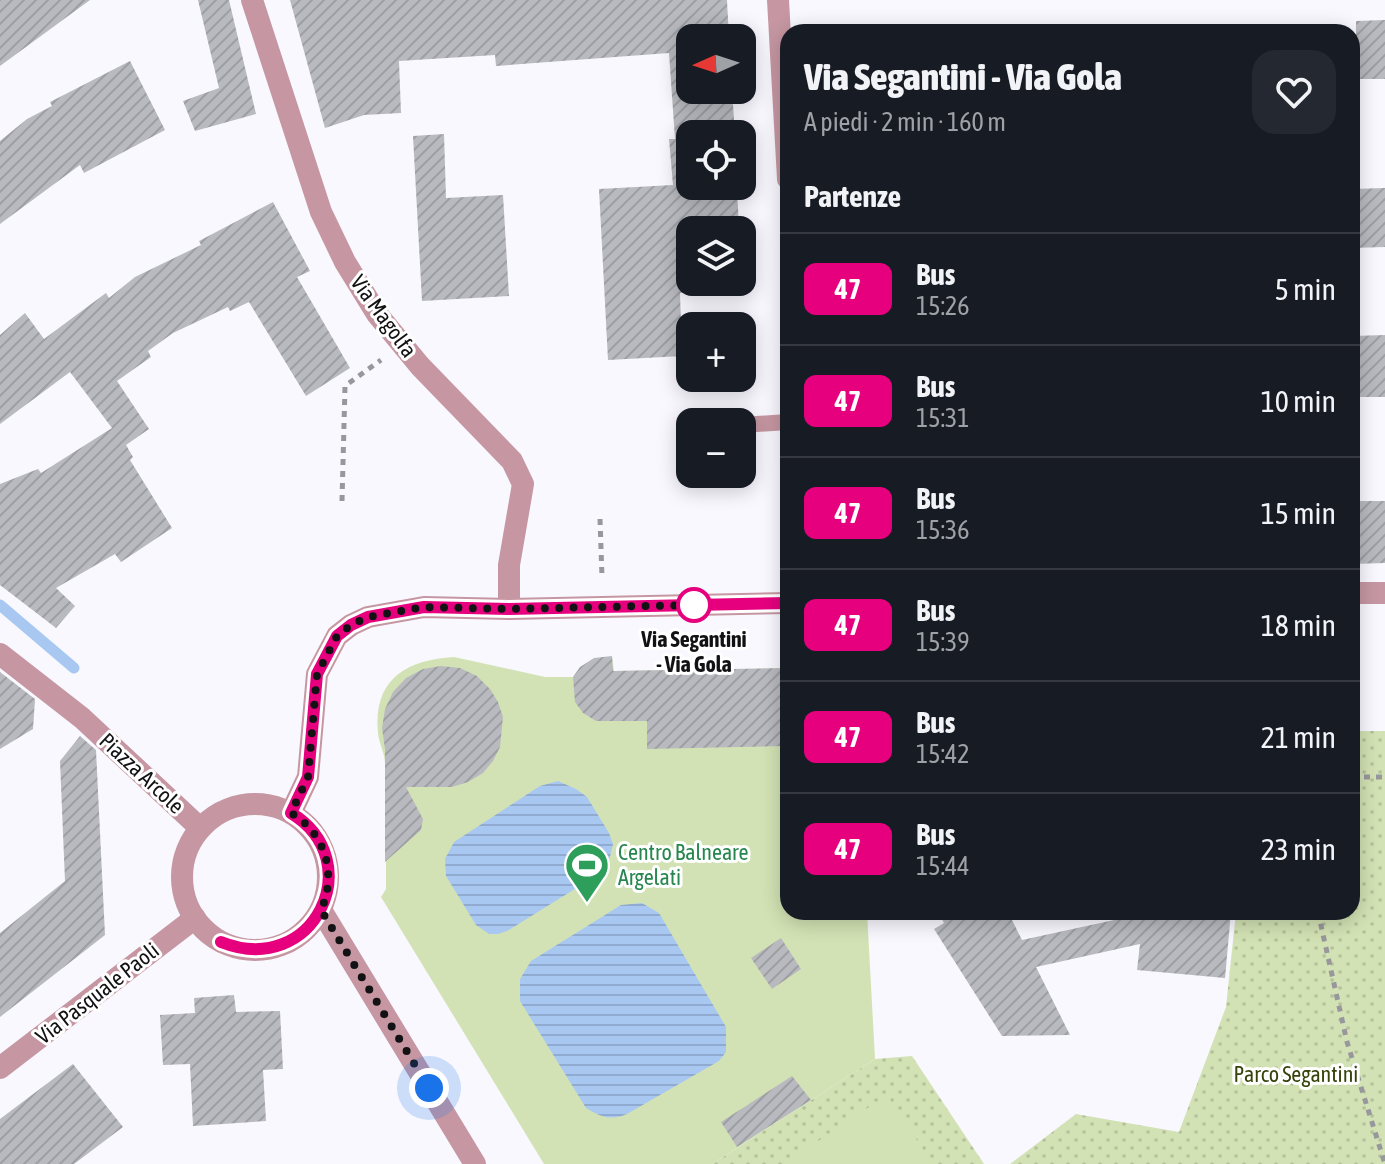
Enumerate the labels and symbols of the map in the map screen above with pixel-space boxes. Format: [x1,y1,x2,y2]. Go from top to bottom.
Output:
north arrow [676,24,756,104]
street label: Via Magolfa [345,270,423,362]
marker: Via Segantini - Via Gola [677,588,711,622]
place label: Via Segantini - Via Gola [640,626,747,677]
street label: Piazza Arcole [94,727,190,819]
place label: Centro Balneare Argelati [618,839,749,890]
sports icon: Centro Balneare Argelati [563,841,611,904]
street label: Via Pasquale Paoli [30,937,164,1049]
park label: Parco Segantini [1234,1061,1358,1087]
your location [409,1068,449,1108]

